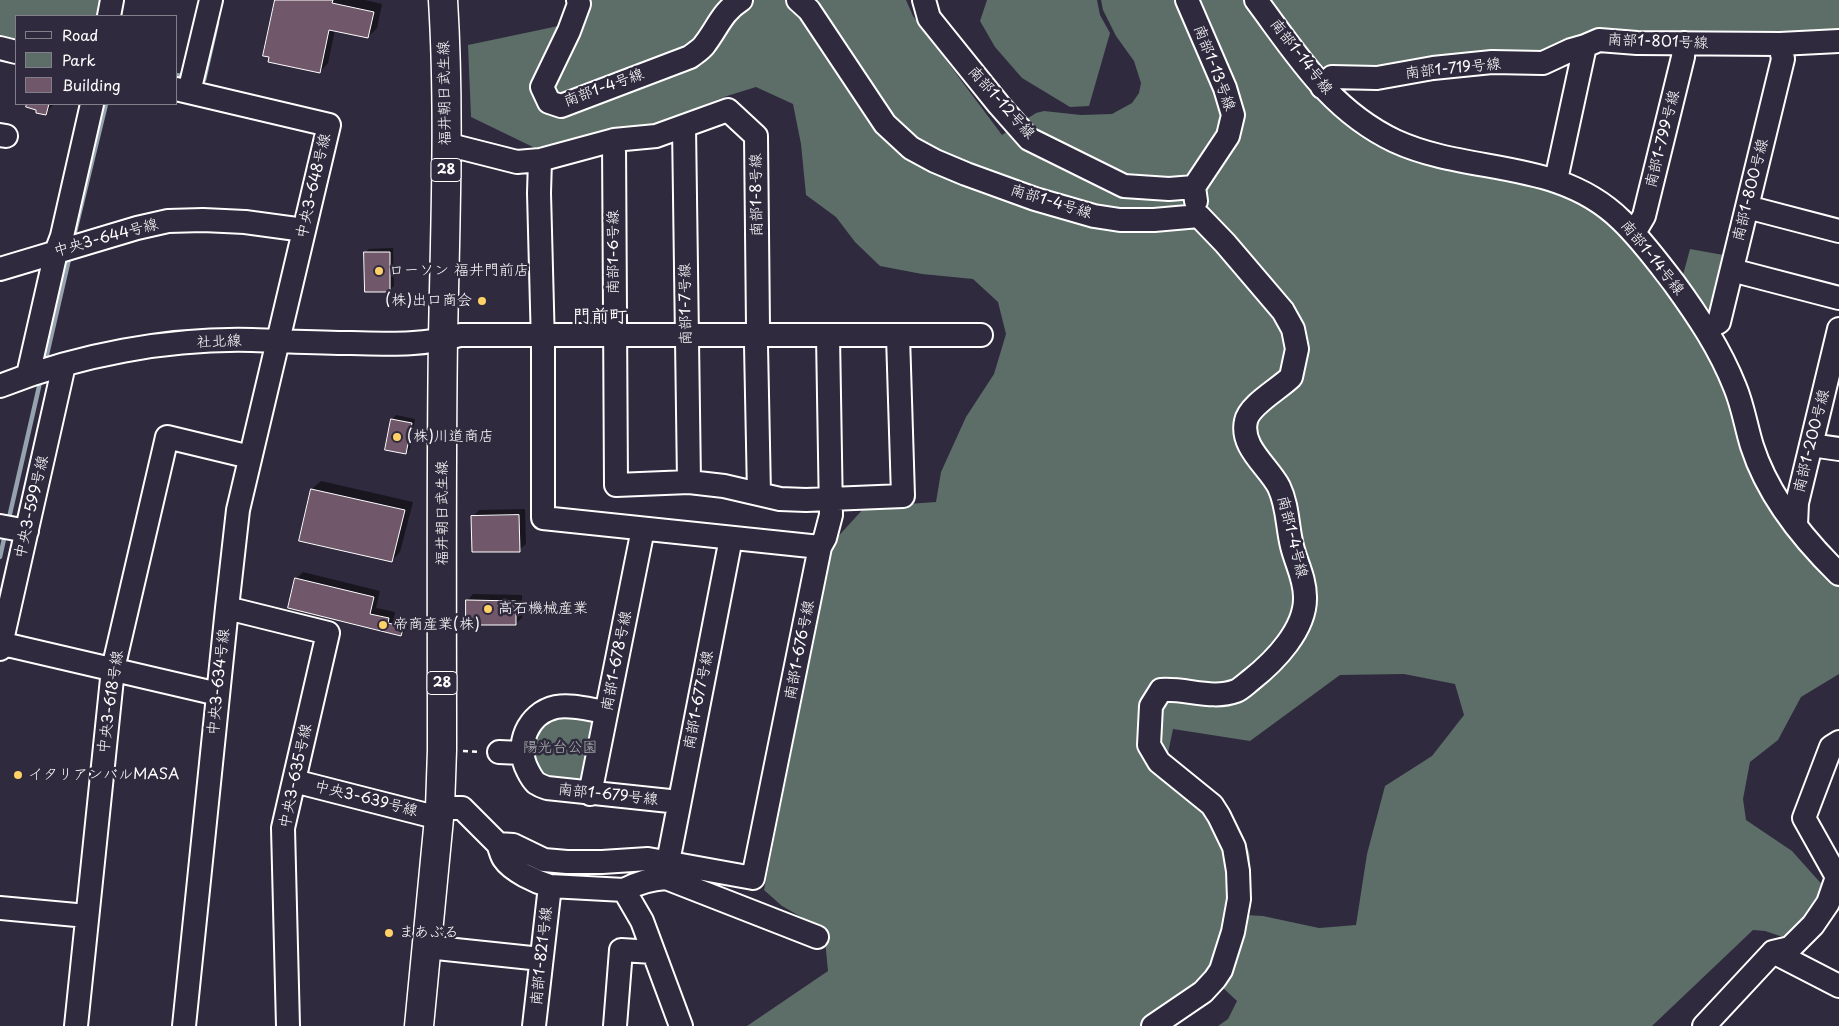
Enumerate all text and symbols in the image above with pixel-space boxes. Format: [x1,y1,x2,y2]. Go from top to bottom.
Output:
legend [15,15,178,105]
street label: 南部1-14号線 [1266,16,1336,98]
street label: 南部1-13号線 [1189,22,1239,114]
text: Road [62,23,98,46]
street label: 南部1-801号線 [1607,31,1709,53]
street label: 福井朝日武生線 [435,40,455,146]
text: Park [62,48,96,71]
street label: 南部1-719号線 [1404,55,1502,83]
street label: 南部1-12号線 [964,63,1038,143]
street label: 南部1-4号線 [561,65,647,111]
text: Building [62,73,121,96]
street label: 南部1-799号線 [1642,88,1684,190]
street label: 中央3-648号線 [293,132,335,240]
street label: 南部1-800号線 [1730,137,1772,243]
street label: 南部1-8号線 [747,153,767,237]
road number: 28 [431,158,461,182]
street label: 南部1-4号線 [1008,181,1094,223]
street label: 南部1-6号線 [605,210,623,294]
street label: 中央3-644号線 [52,215,160,261]
street label: 南部1-14号線 [1616,217,1688,299]
place label: ローソン 福井門前店 [389,262,529,280]
street label: 南部1-7号線 [676,263,696,345]
marker: ローソン 福井門前店 [373,265,385,277]
place label: (株)出口商会 [385,292,472,310]
marker: (株)出口商会 [476,295,488,307]
district label: 門前町 [573,306,627,328]
street label: 社北線 [196,332,242,352]
street label: 南部1-200号線 [1790,387,1834,495]
place label: (株)川道商店 [407,428,494,446]
marker: (株)川道商店 [391,431,403,443]
street label: 中央3-599号線 [11,454,53,560]
street label: 福井朝日武生線 [434,461,452,565]
street label: 南部1-4号線 [1273,494,1311,580]
street label: 南部1-676号線 [782,599,818,701]
place label: 高石機械産業 [498,600,588,618]
marker: 高石機械産業 [482,603,494,615]
street label: 南部1-678号線 [598,609,636,713]
place label: 帝商産業(株) [393,616,480,634]
marker: 帝商産業(株) [377,619,389,631]
street label: 中央3-634号線 [204,628,234,736]
street label: 中央3-618号線 [95,649,127,755]
street label: 南部1-677号線 [681,649,717,751]
road number: 28 [427,671,457,694]
street label: 中央3-635号線 [276,722,316,830]
park label: 陽光台公園 [523,739,597,757]
place label: イタリアンバルMASA [28,766,179,784]
marker: イタリアンバルMASA [12,769,24,781]
street label: 中央3-639号線 [313,777,419,821]
street label: 南部1-679号線 [557,781,659,809]
street label: 南部1-821号線 [528,906,556,1006]
place label: まあぶる [399,924,459,942]
marker: まあぶる [383,927,395,939]

